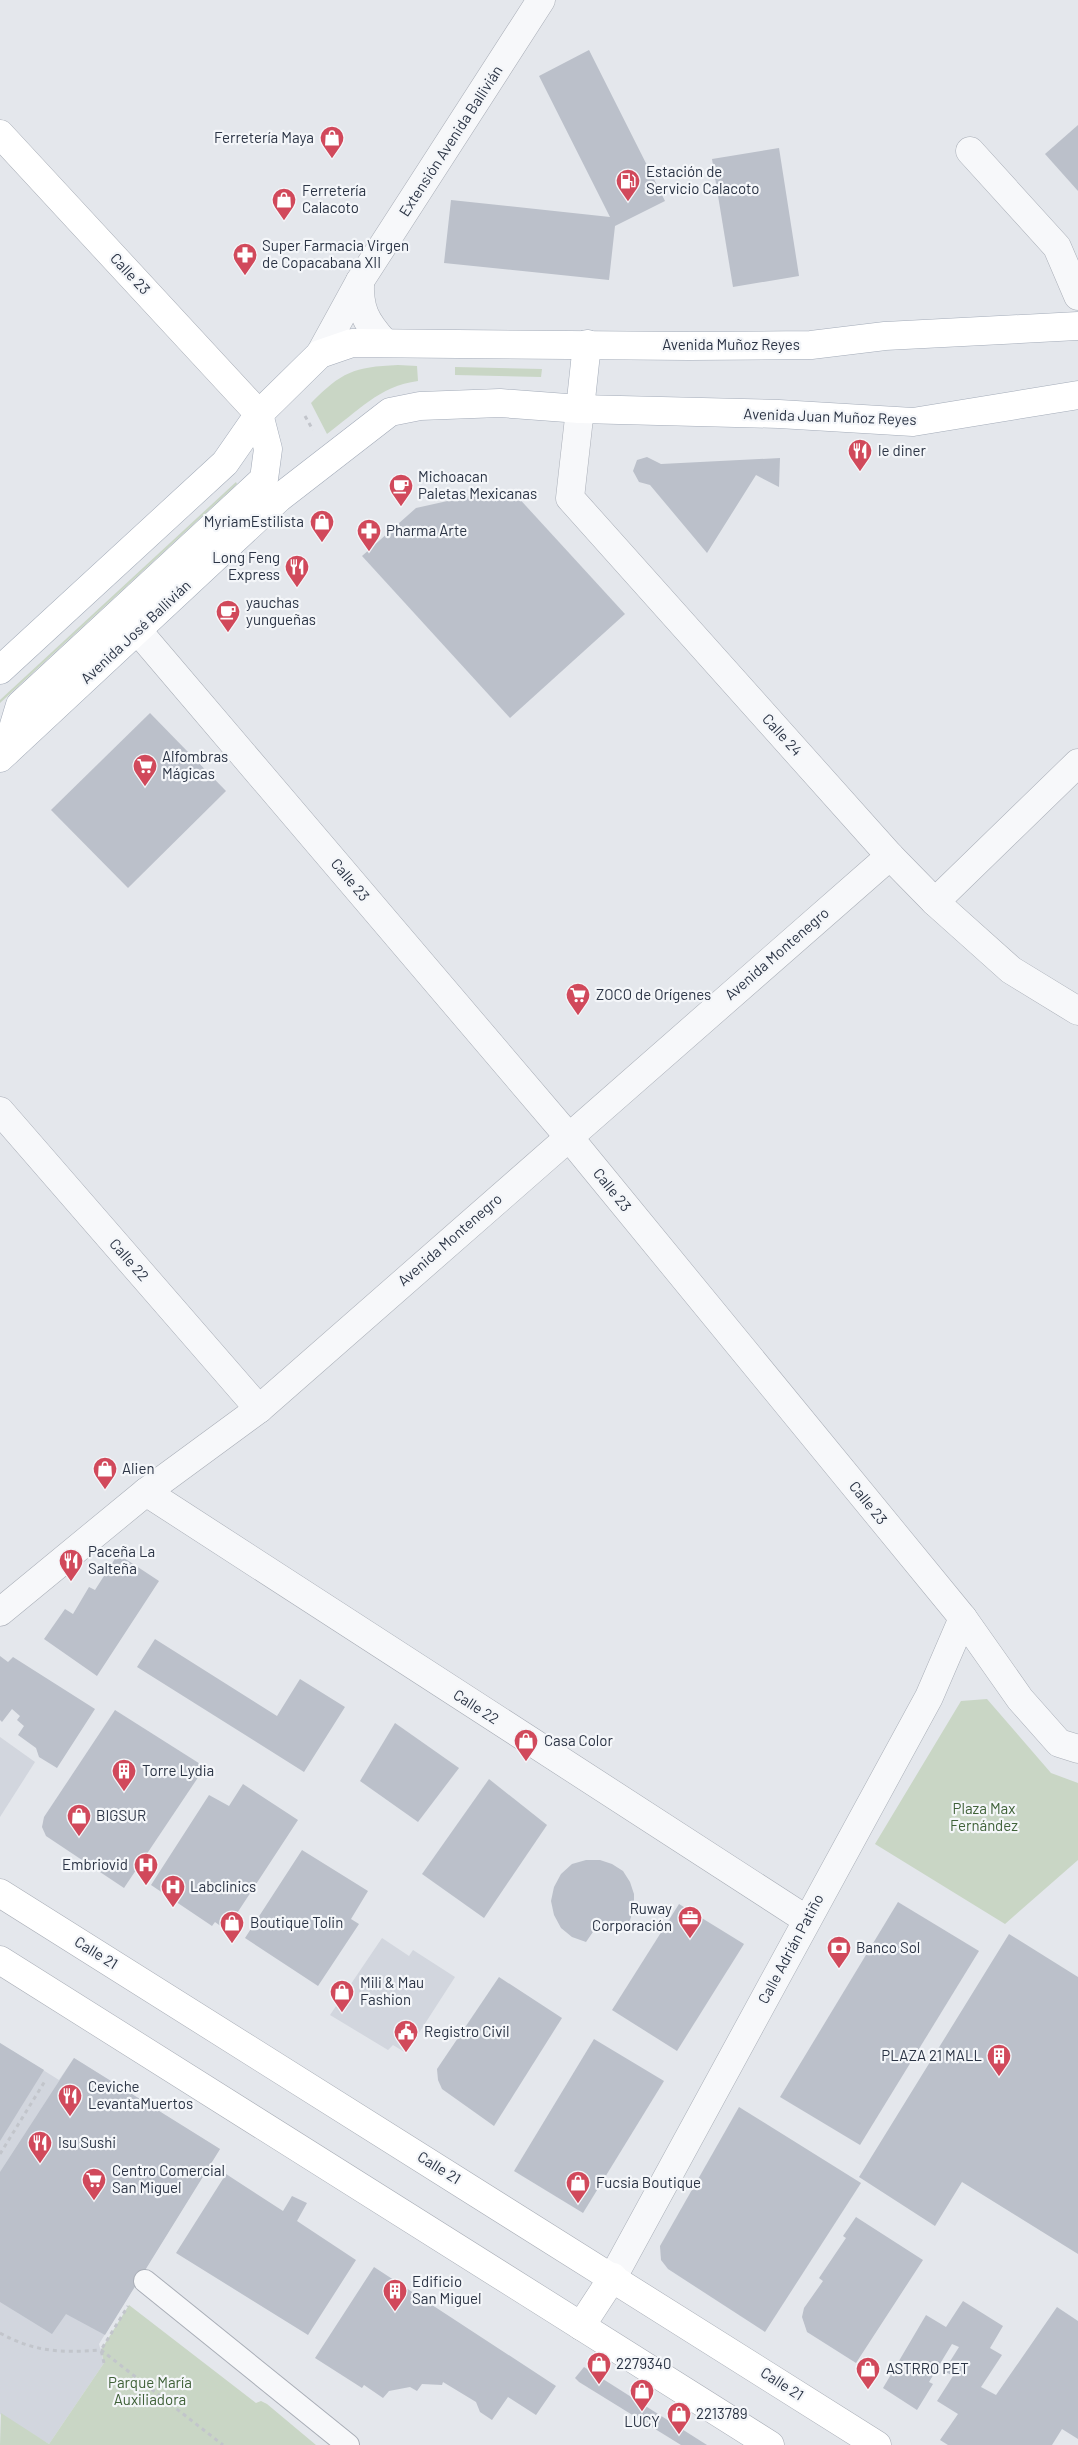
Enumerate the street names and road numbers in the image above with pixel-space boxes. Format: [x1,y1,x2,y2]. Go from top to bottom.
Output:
street label: Extensión Avenida Ballivián [395,62,506,219]
street label: Calle 23 [107,249,154,298]
street label: Avenida Muñoz Reyes [662,335,800,353]
street label: Avenida Juan Muñoz Reyes [743,404,917,428]
street label: Avenida José Ballivián [77,576,194,687]
street label: Calle 24 [759,709,806,759]
street label: Calle 23 [328,854,374,904]
street label: Avenida Montenegro [721,903,832,1003]
street label: Calle 23 [590,1164,636,1215]
street label: Avenida Montenegro [394,1189,505,1289]
street label: Calle 22 [106,1234,153,1284]
street label: Calle 23 [846,1477,892,1528]
street label: Calle 22 [450,1685,503,1727]
street label: Calle Adrián Patiño [754,1891,827,2006]
street label: Calle 21 [72,1932,121,1972]
street label: Calle 21 [415,2147,464,2187]
street label: Calle 21 [758,2363,807,2404]

